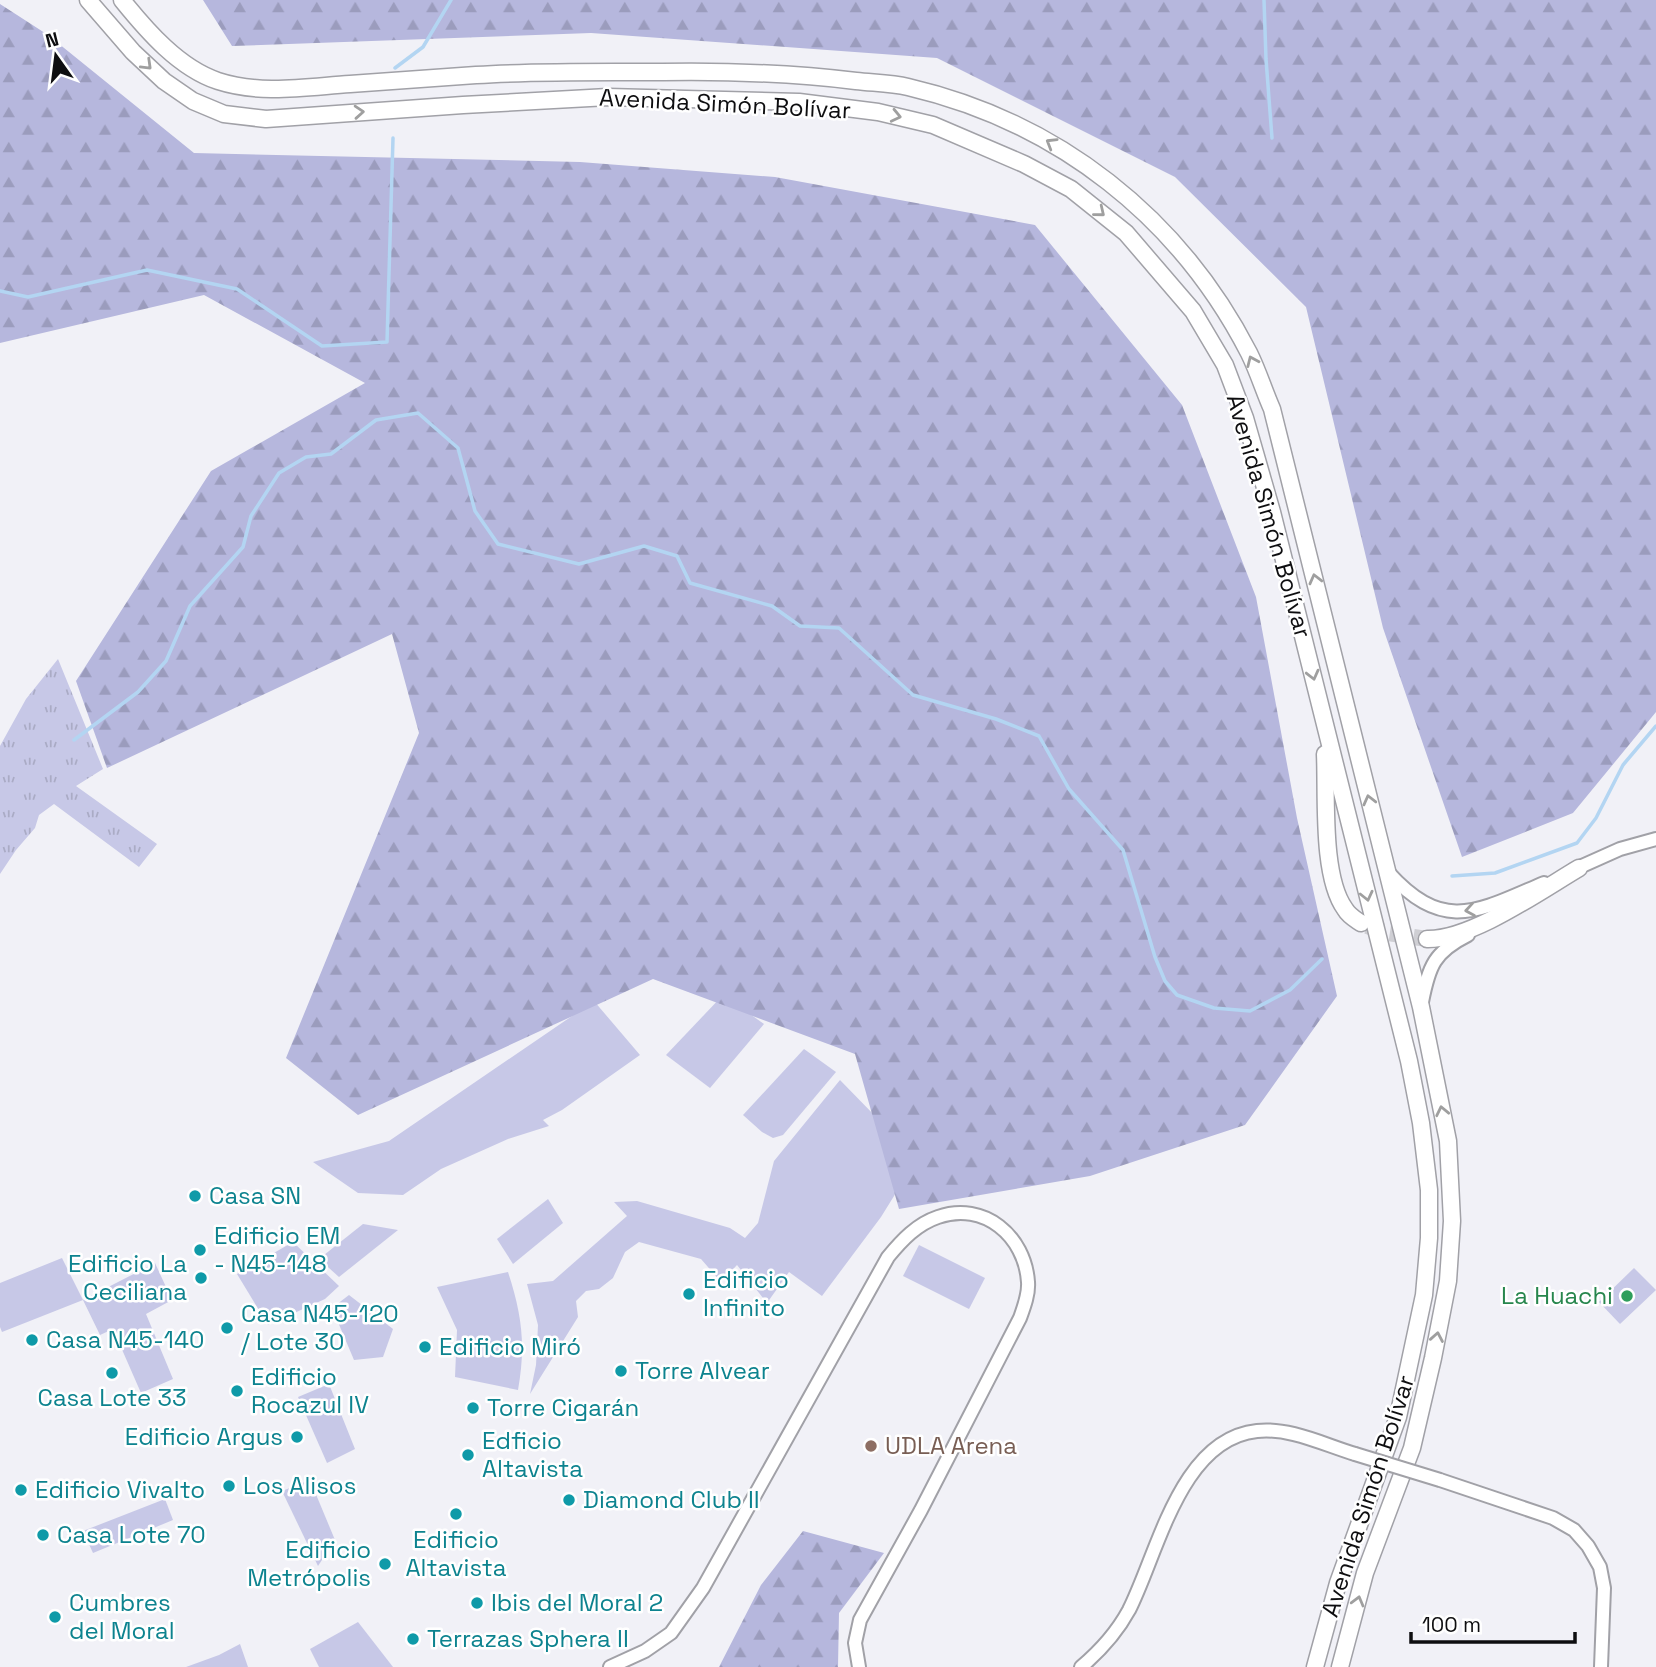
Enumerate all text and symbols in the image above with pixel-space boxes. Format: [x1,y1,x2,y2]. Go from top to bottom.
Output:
north arrow [21,21,91,91]
text: N [43,26,61,54]
one-way arrow [139,57,152,70]
street label: Avenida Simón Bolívar [598,81,852,126]
one-way arrow [354,105,365,120]
one-way arrow [890,108,902,123]
one-way arrow [1046,138,1059,151]
one-way arrow [1092,204,1104,217]
one-way arrow [1246,356,1260,368]
street label: Avenida Simón Bolívar [1220,390,1319,641]
one-way arrow [1309,574,1323,586]
one-way arrow [1305,669,1319,681]
one-way arrow [1363,794,1377,806]
one-way arrow [1359,890,1374,902]
one-way arrow [1464,902,1476,917]
one-way arrow [1435,1105,1450,1117]
place label: Casa SN [209,1180,301,1211]
marker: Casa SN [187,1188,203,1204]
place label: Edificio EM - N45-148 [214,1220,340,1279]
marker: Edificio EM - N45-148 [192,1242,208,1258]
place label: Edificio La Ceciliana [68,1248,187,1307]
place label: Edificio Infinito [703,1264,789,1323]
marker: Edificio La Ceciliana [193,1270,209,1286]
place label: La Huachi [1501,1280,1613,1311]
marker: Edificio Infinito [681,1286,697,1302]
marker: La Huachi [1619,1288,1635,1304]
place label: Casa N45-120 / Lote 30 [241,1298,399,1357]
marker: Casa N45-120 / Lote 30 [219,1320,235,1336]
place label: Casa N45-140 [46,1324,204,1355]
place label: Edificio Miró [439,1331,581,1362]
one-way arrow [1429,1331,1444,1343]
marker: Casa N45-140 [24,1332,40,1348]
marker: Edificio Miró [417,1339,433,1355]
place label: Torre Alvear [635,1355,770,1386]
place label: Edificio Rocazul IV [251,1361,369,1420]
marker: Torre Alvear [613,1363,629,1379]
marker: Casa Lote 33 [104,1365,120,1381]
street label: Avenida Simón Bolívar [1314,1371,1421,1621]
place label: Casa Lote 33 [38,1382,187,1413]
marker: Edificio Rocazul IV [229,1383,245,1399]
place label: Torre Cigarán [487,1392,639,1423]
marker: Torre Cigarán [465,1400,481,1416]
place label: Edificio Argus [125,1421,283,1452]
place label: Edficio Altavista [482,1425,583,1484]
marker: Edificio Argus [289,1429,305,1445]
place label: UDLA Arena [885,1430,1017,1461]
marker: UDLA Arena [863,1438,879,1454]
marker: Edficio Altavista [460,1447,476,1463]
place label: Los Alisos [243,1470,356,1501]
place label: Edificio Vivalto [35,1474,205,1505]
marker: Los Alisos [221,1478,237,1494]
marker: Edificio Vivalto [13,1482,29,1498]
place label: Diamond Club II [583,1484,760,1515]
marker: Diamond Club II [561,1492,577,1508]
marker: Edificio Altavista [448,1506,464,1522]
place label: Casa Lote 70 [57,1519,206,1550]
place label: Edificio Altavista [405,1524,507,1583]
marker: Casa Lote 70 [35,1527,51,1543]
place label: Edificio Metrópolis [247,1534,371,1593]
marker: Edificio Metrópolis [377,1556,393,1572]
place label: Cumbres del Moral [69,1587,175,1646]
place label: Ibis del Moral 2 [491,1587,663,1618]
marker: Ibis del Moral 2 [469,1595,485,1611]
one-way arrow [1350,1595,1364,1607]
scale bar [1411,1600,1576,1644]
marker: Cumbres del Moral [47,1609,63,1625]
text: 100 m [1422,1611,1481,1638]
place label: Terrazas Sphera II [427,1623,629,1654]
marker: Terrazas Sphera II [405,1631,421,1647]

